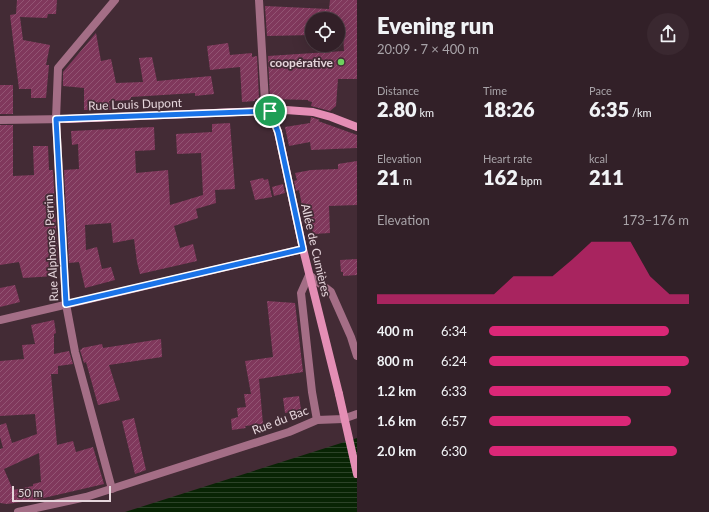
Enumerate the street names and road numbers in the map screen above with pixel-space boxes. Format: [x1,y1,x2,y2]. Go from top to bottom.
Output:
street label: Rue Louis Dupont [88,95,183,113]
street label: Rue Alphonse Perrin [41,194,61,302]
street label: Allée de Cumières [298,202,334,298]
street label: Rue du Bac [250,402,311,438]

